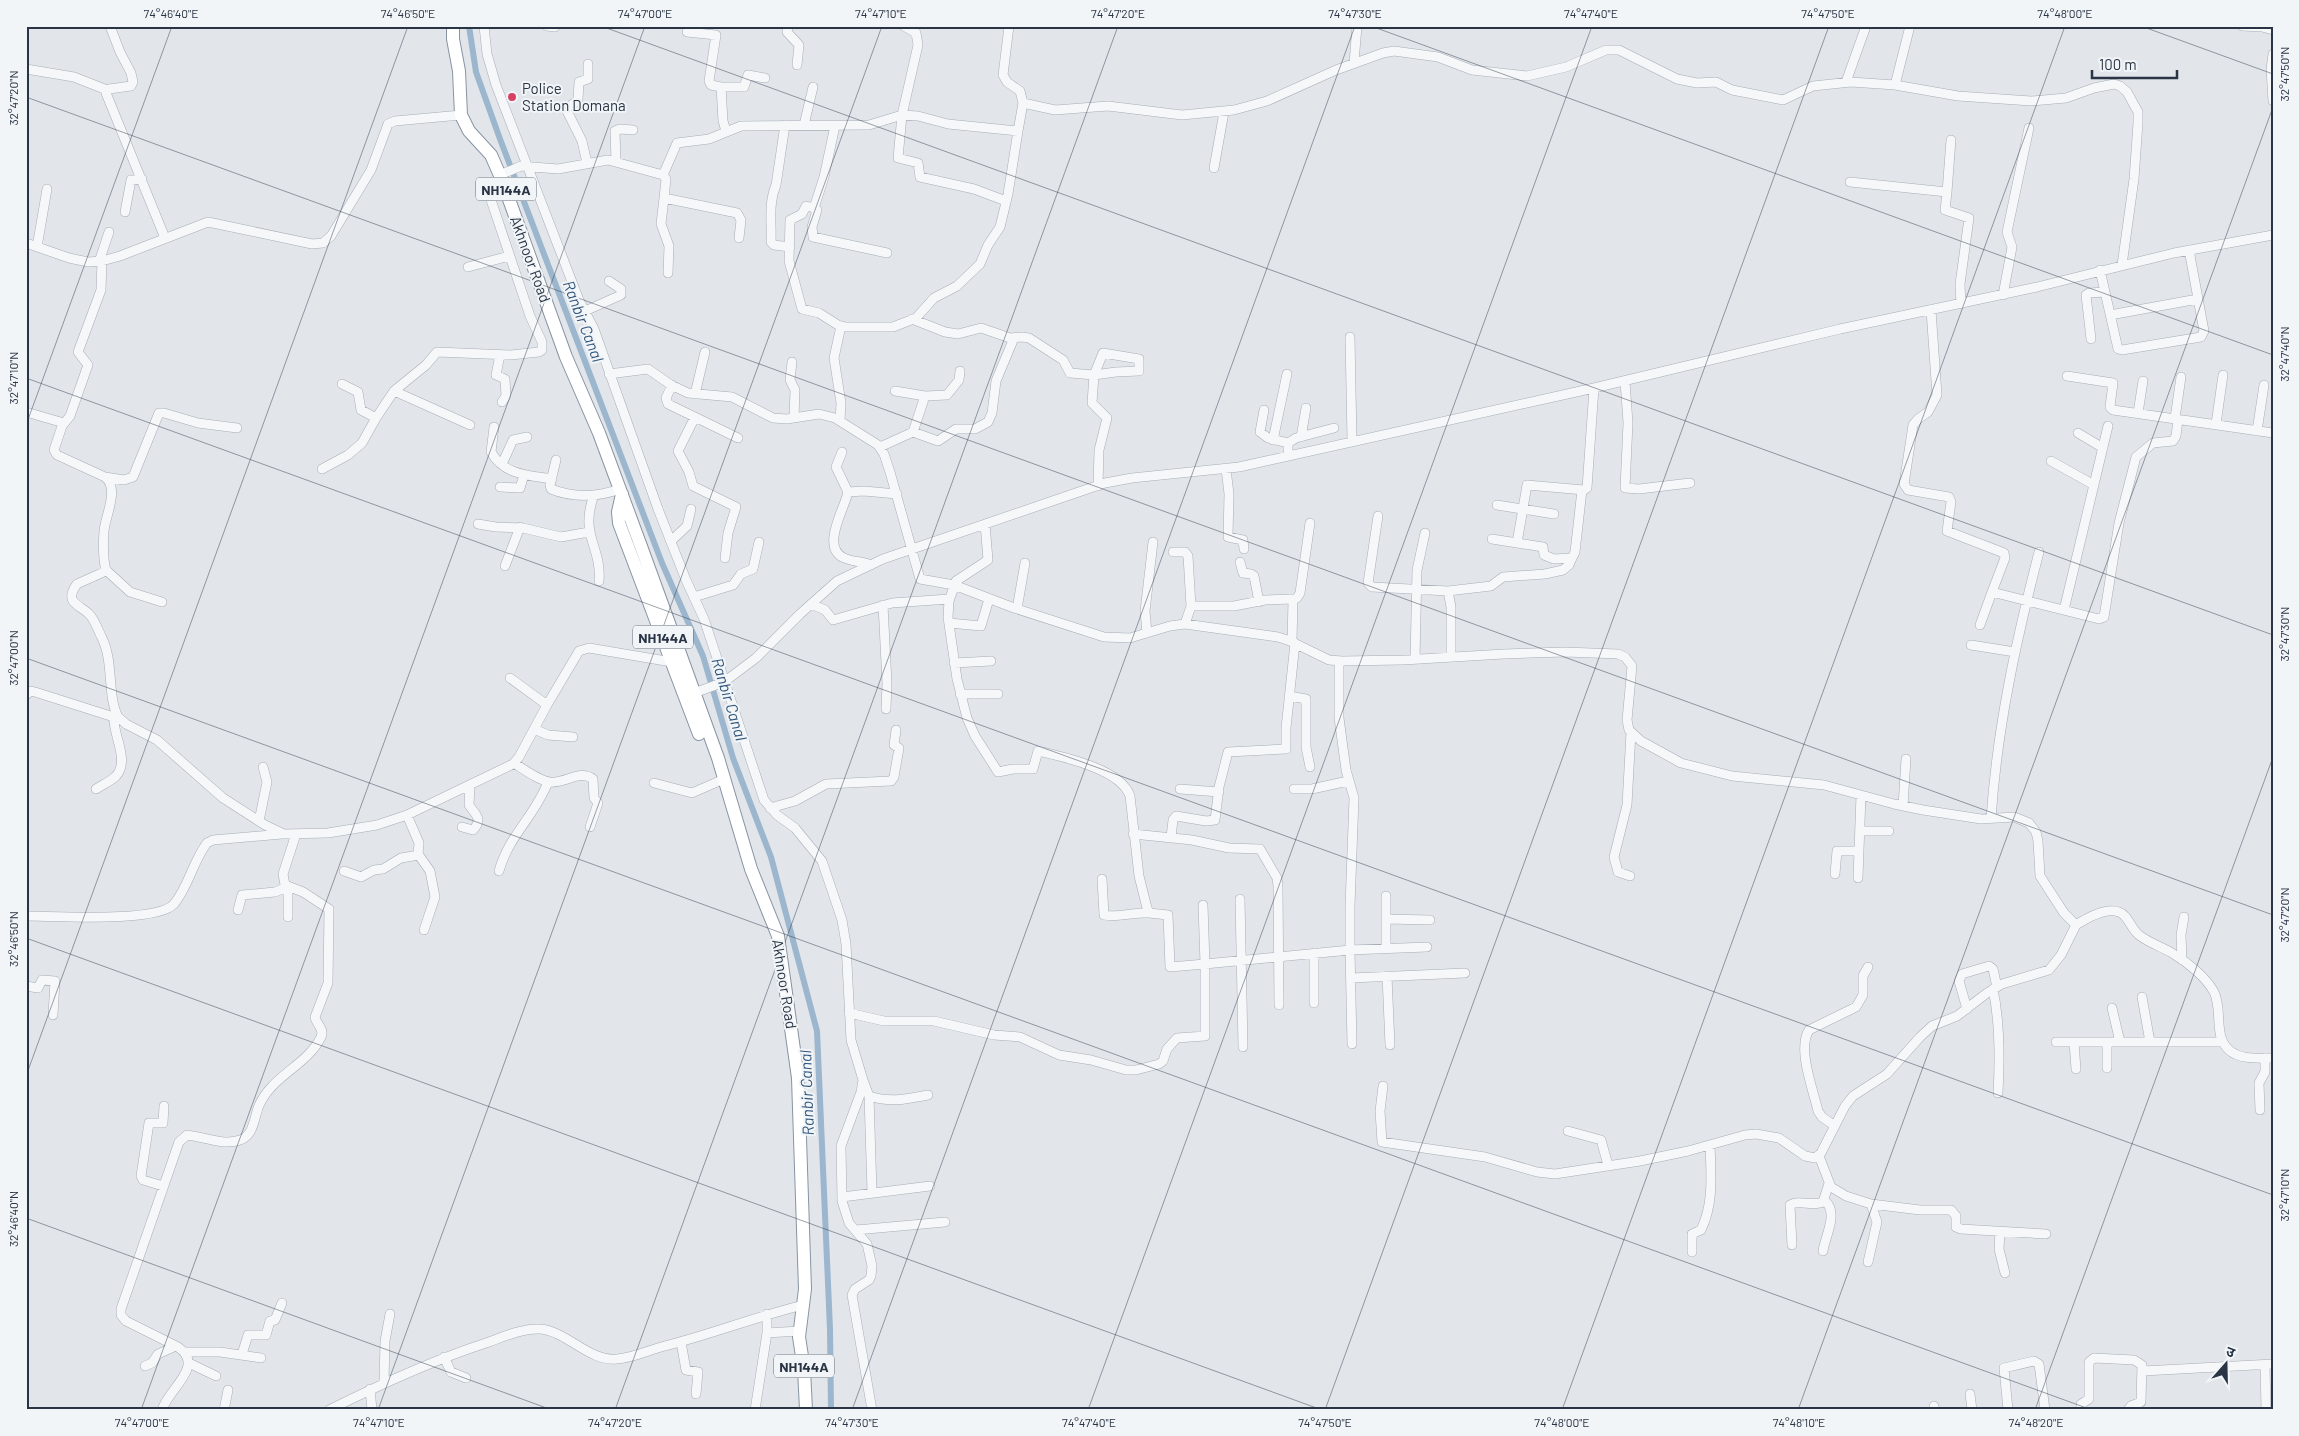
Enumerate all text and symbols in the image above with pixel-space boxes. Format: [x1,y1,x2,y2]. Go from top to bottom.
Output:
text: 74°46'40"E [144,6,198,20]
text: 74°46'50"E [381,6,435,20]
text: 74°47'00"E [618,6,672,20]
text: 74°47'10"E [855,6,907,20]
text: 74°47'20"E [1091,6,1145,20]
text: 74°47'30"E [1328,6,1382,20]
text: 74°47'40"E [1564,6,1618,20]
text: 74°47'50"E [1801,6,1855,20]
text: 74°48'00"E [2037,6,2093,20]
text: 32°47'50"N [2277,47,2291,101]
scale bar [2092,48,2176,80]
text: 100 m [2099,55,2137,73]
text: 32°47'20"N [6,70,20,126]
place label: Police Station Domana [522,79,626,114]
marker: Police Station Domana [506,91,518,103]
road number: NH144A [476,178,536,200]
street label: Akhnoor Road [507,213,555,305]
water label: Ranbir Canal [560,278,608,365]
text: 32°47'40"N [2277,326,2291,382]
text: 32°47'10"N [6,352,20,404]
text: 32°47'30"N [2277,607,2291,661]
road number: NH144A [633,626,693,649]
text: 32°47'00"N [6,630,20,686]
water label: Ranbir Canal [708,655,752,743]
text: 32°47'20"N [2277,887,2291,943]
text: 32°46'50"N [6,911,20,967]
street label: Akhnoor Road [769,938,801,1030]
water label: Ranbir Canal [795,1049,817,1136]
text: 32°47'10"N [2277,1169,2291,1221]
text: 32°46'40"N [6,1191,20,1247]
north arrow [2202,1338,2252,1388]
text: उ [2224,1342,2238,1361]
road number: NH144A [774,1354,834,1378]
text: 74°47'00"E [115,1415,169,1429]
text: 74°47'10"E [353,1415,405,1429]
text: 74°47'20"E [588,1415,642,1429]
text: 74°47'30"E [825,1415,879,1429]
text: 74°47'40"E [1062,1415,1116,1429]
text: 74°47'50"E [1298,1415,1352,1429]
text: 74°48'00"E [1534,1415,1590,1429]
text: 74°48'10"E [1773,1415,1825,1429]
text: 74°48'20"E [2009,1415,2063,1429]

